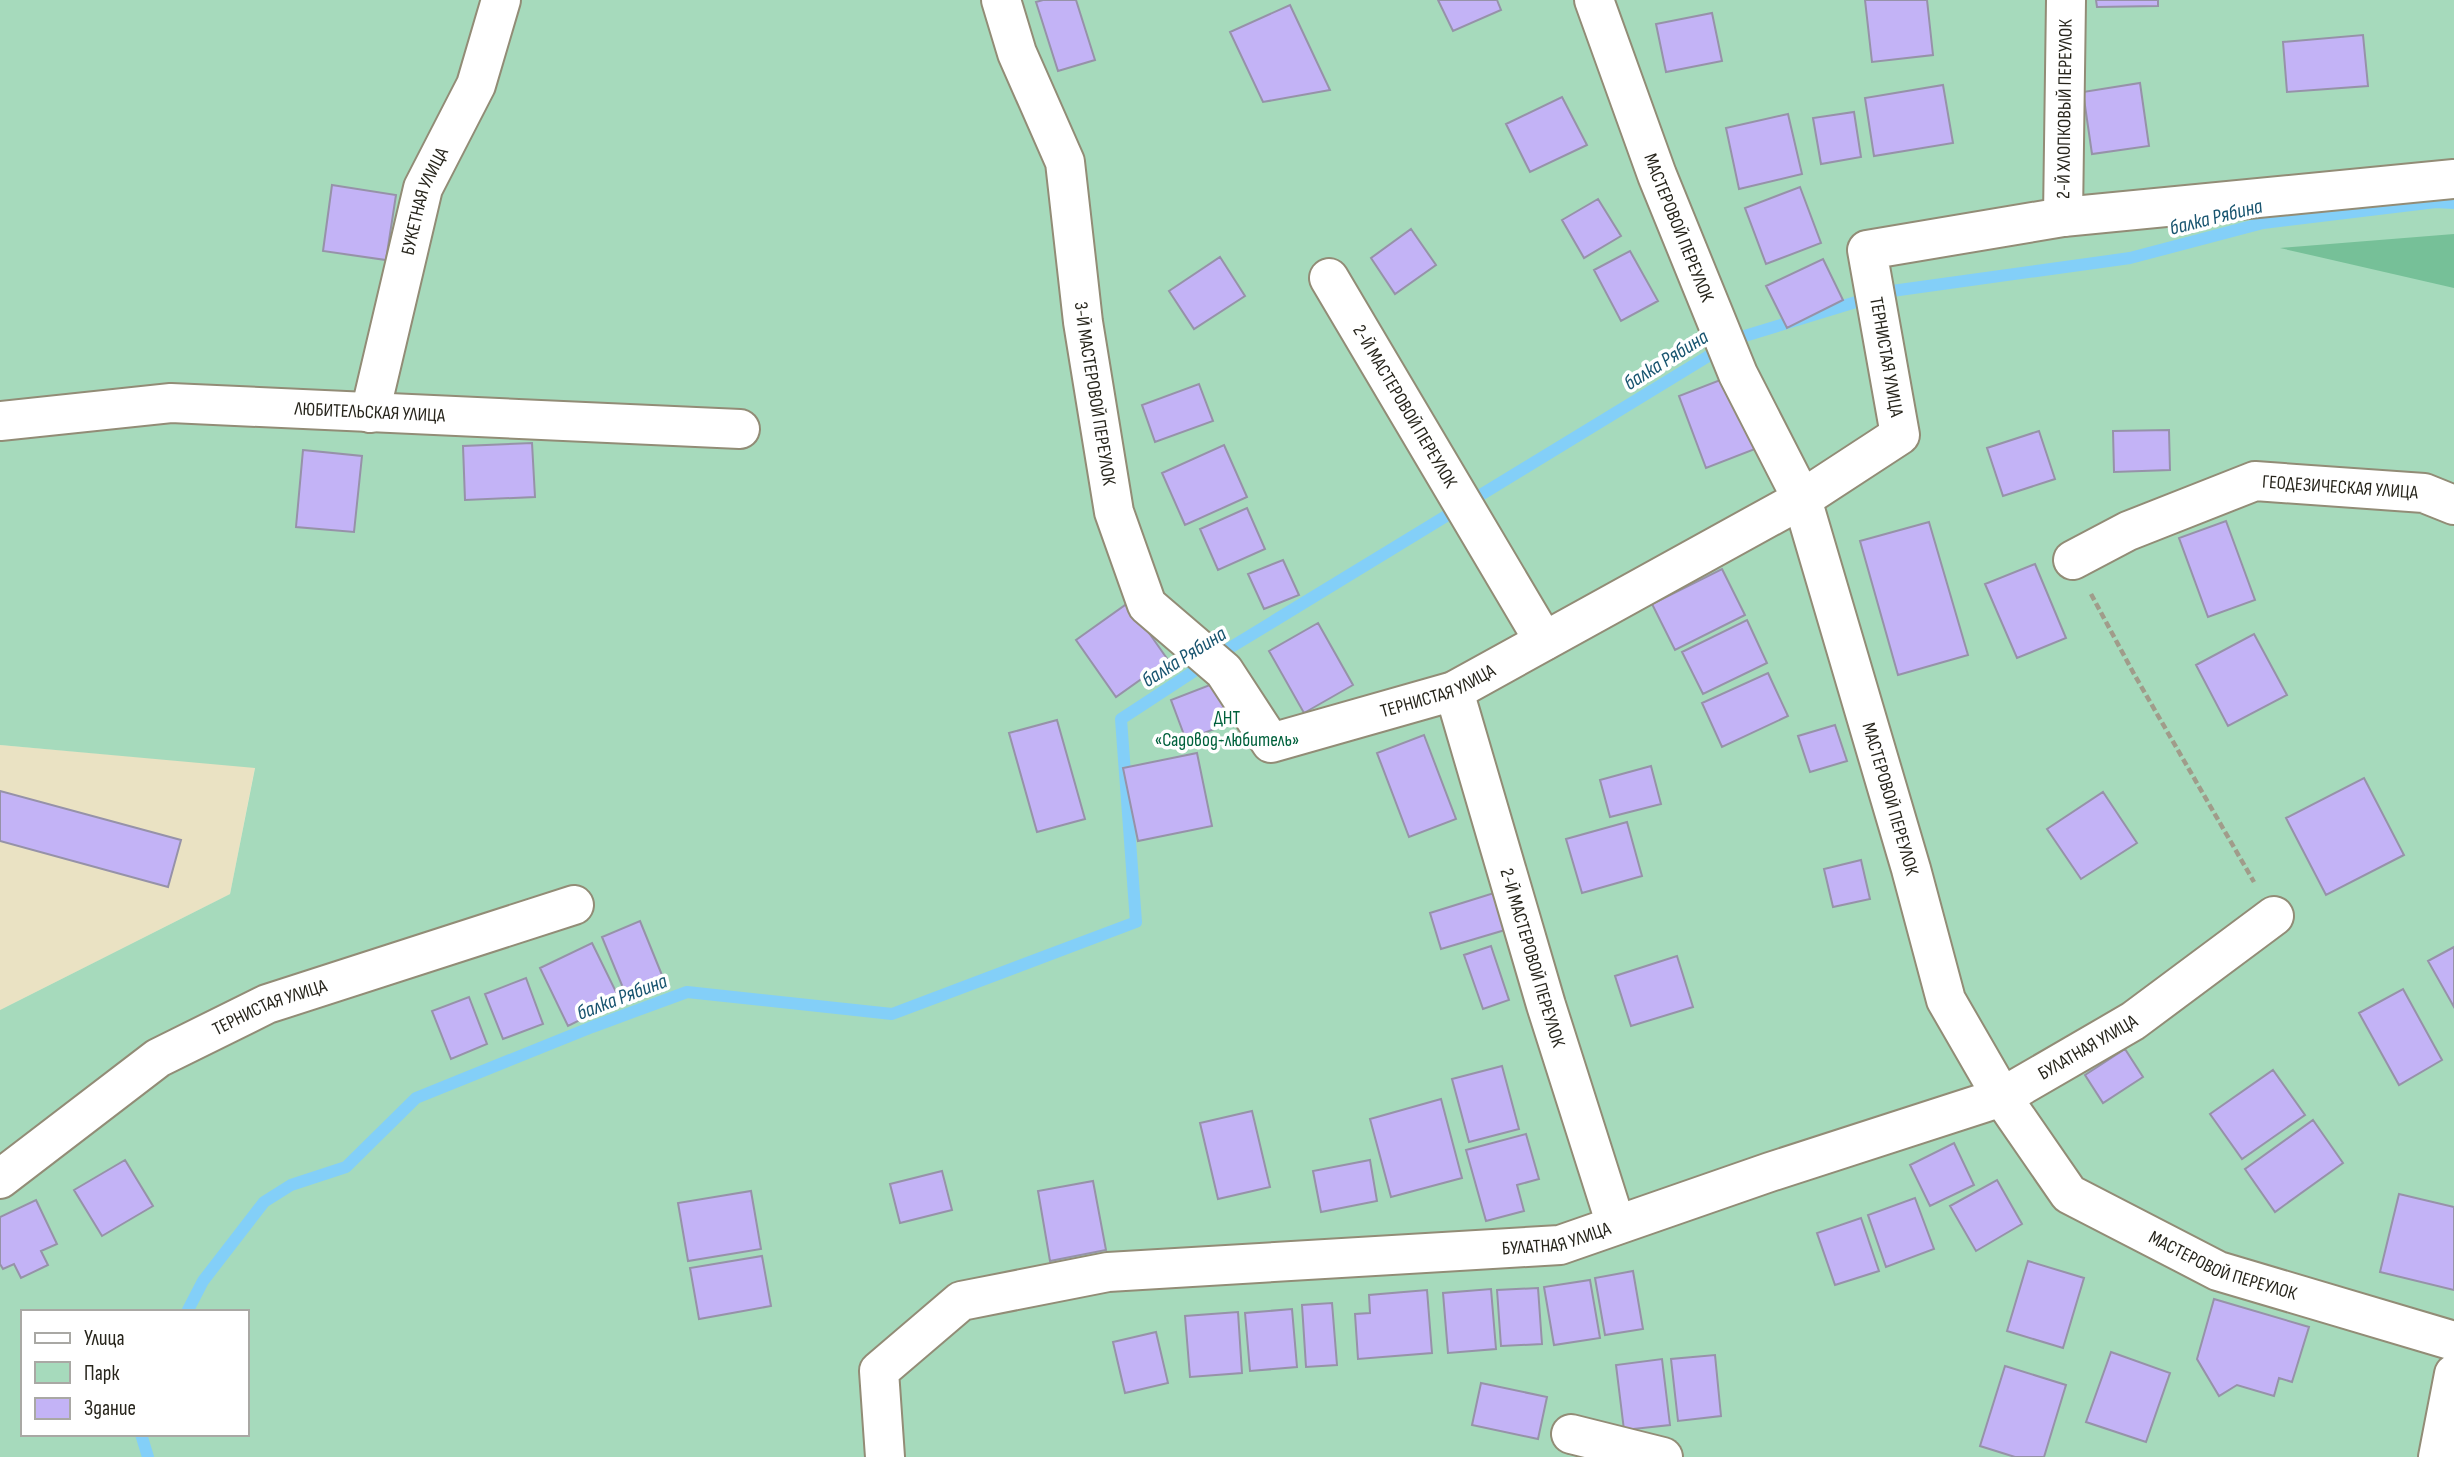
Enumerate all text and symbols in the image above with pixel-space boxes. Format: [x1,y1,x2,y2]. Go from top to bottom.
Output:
street label: 2-Й ХЛОПКОВЫЙ ПЕРЕУЛОК [2052,19,2077,199]
street label: БУКЕТНАЯ УЛИЦА [396,143,454,257]
street label: МАСТЕРОВОЙ ПЕРЕУЛОК [1639,150,1719,306]
water label: балка Рябина [2167,193,2265,241]
street label: ТЕРНИСТАЯ УЛИЦА [1864,295,1908,420]
street label: 3-Й МАСТЕРОВОЙ ПЕРЕУЛОК [1069,301,1121,488]
street label: 2-Й МАСТЕРОВОЙ ПЕРЕУЛОК [1348,321,1462,492]
water label: балка Рябина [1619,324,1713,396]
street label: ЛЮБИТЕЛЬСКАЯ УЛИЦА [293,397,447,427]
street label: ГЕОДЕЗИЧЕСКАЯ УЛИЦА [2261,470,2420,504]
water label: балка Рябина [1137,621,1231,693]
street label: ТЕРНИСТАЯ УЛИЦА [1378,659,1500,723]
park label: ДНТ «Садовод-любитель» [1155,707,1299,752]
street label: МАСТЕРОВОЙ ПЕРЕУЛОК [1857,720,1924,878]
street label: 2-Й МАСТЕРОВОЙ ПЕРЕУЛОК [1495,866,1570,1050]
water label: балка Рябина [573,968,671,1026]
street label: ТЕРНИСТАЯ УЛИЦА [209,974,330,1041]
street label: БУЛАТНАЯ УЛИЦА [2034,1009,2142,1085]
street label: БУЛАТНАЯ УЛИЦА [1501,1217,1614,1260]
street label: МАСТЕРОВОЙ ПЕРЕУЛОК [2145,1226,2300,1305]
legend [21,1310,248,1436]
text: Улица [84,1326,125,1351]
text: Парк [84,1361,119,1386]
text: Здание [84,1396,136,1421]

